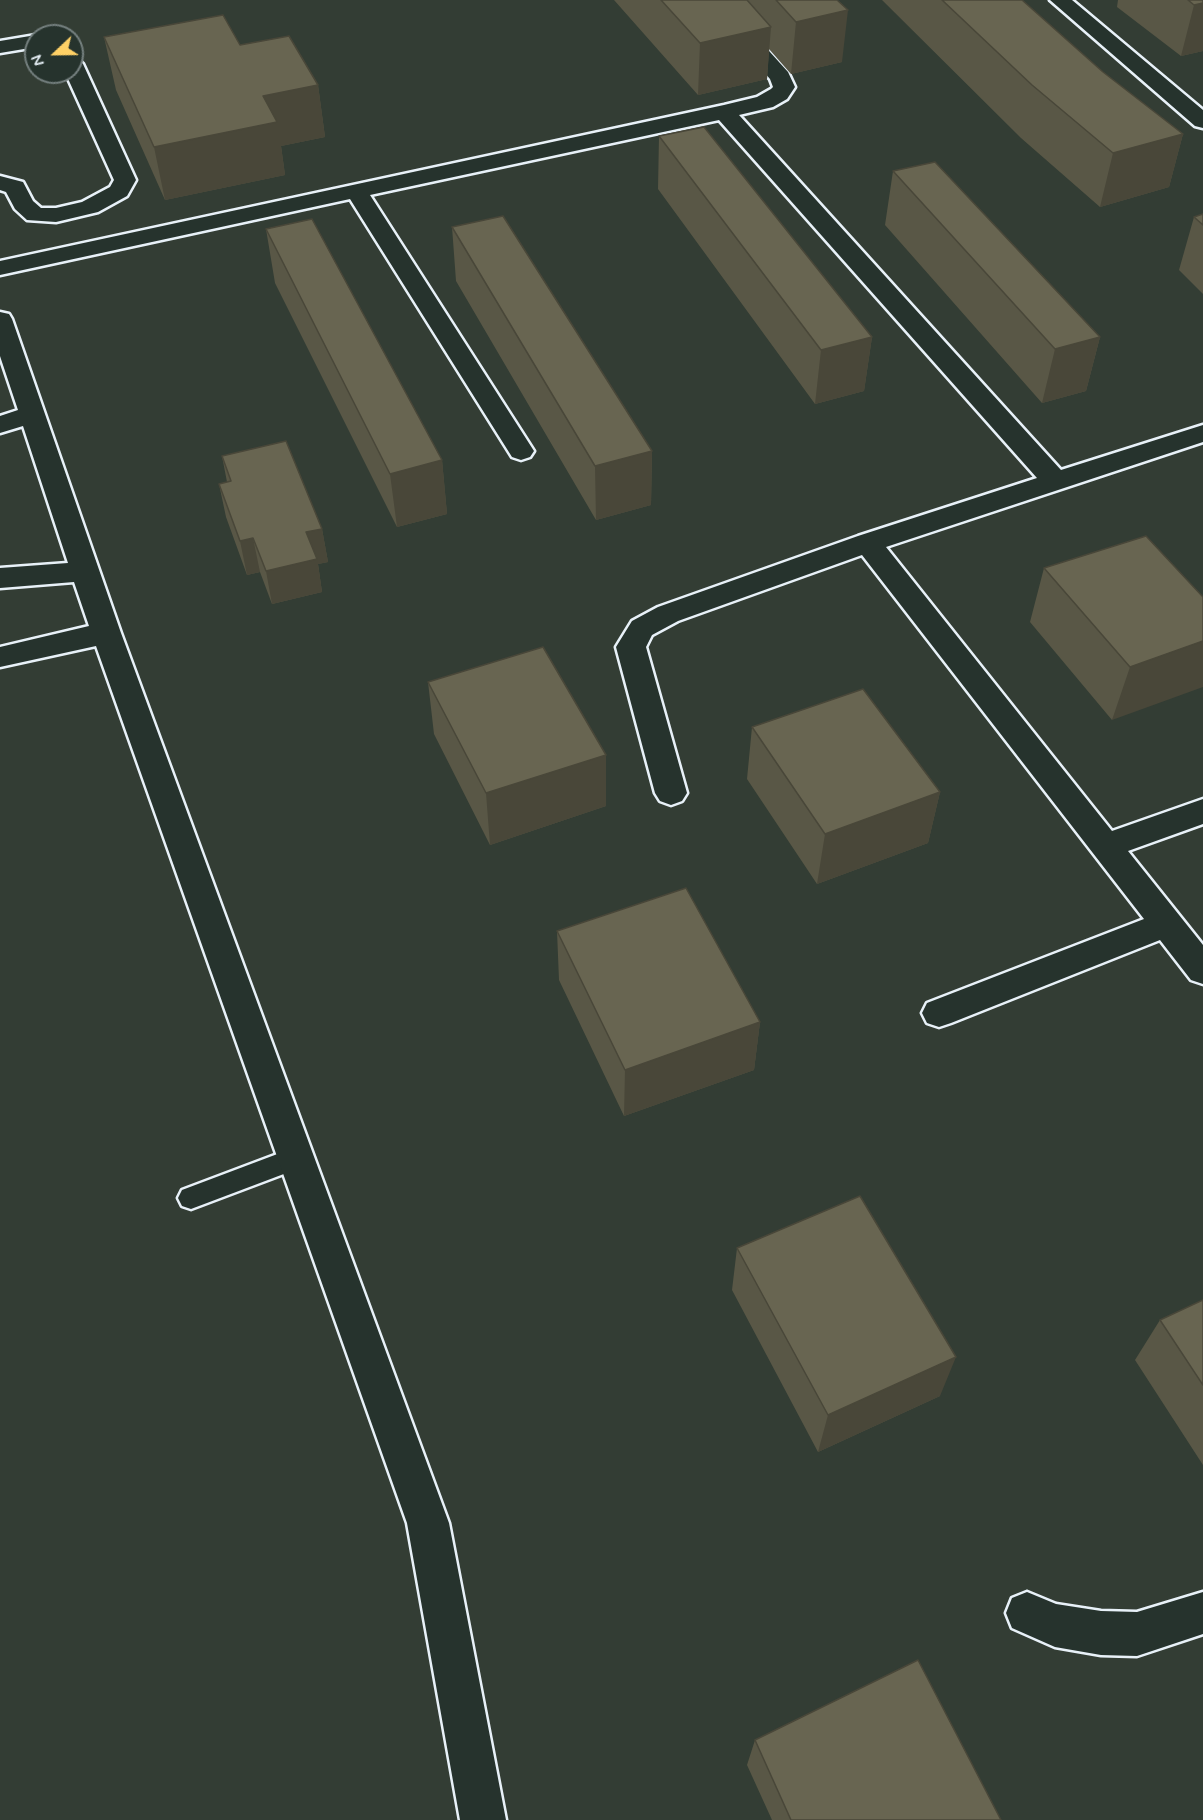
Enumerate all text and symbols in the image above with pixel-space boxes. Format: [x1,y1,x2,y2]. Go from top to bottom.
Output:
north arrow [24,24,84,84]
text: N [27,51,50,69]

